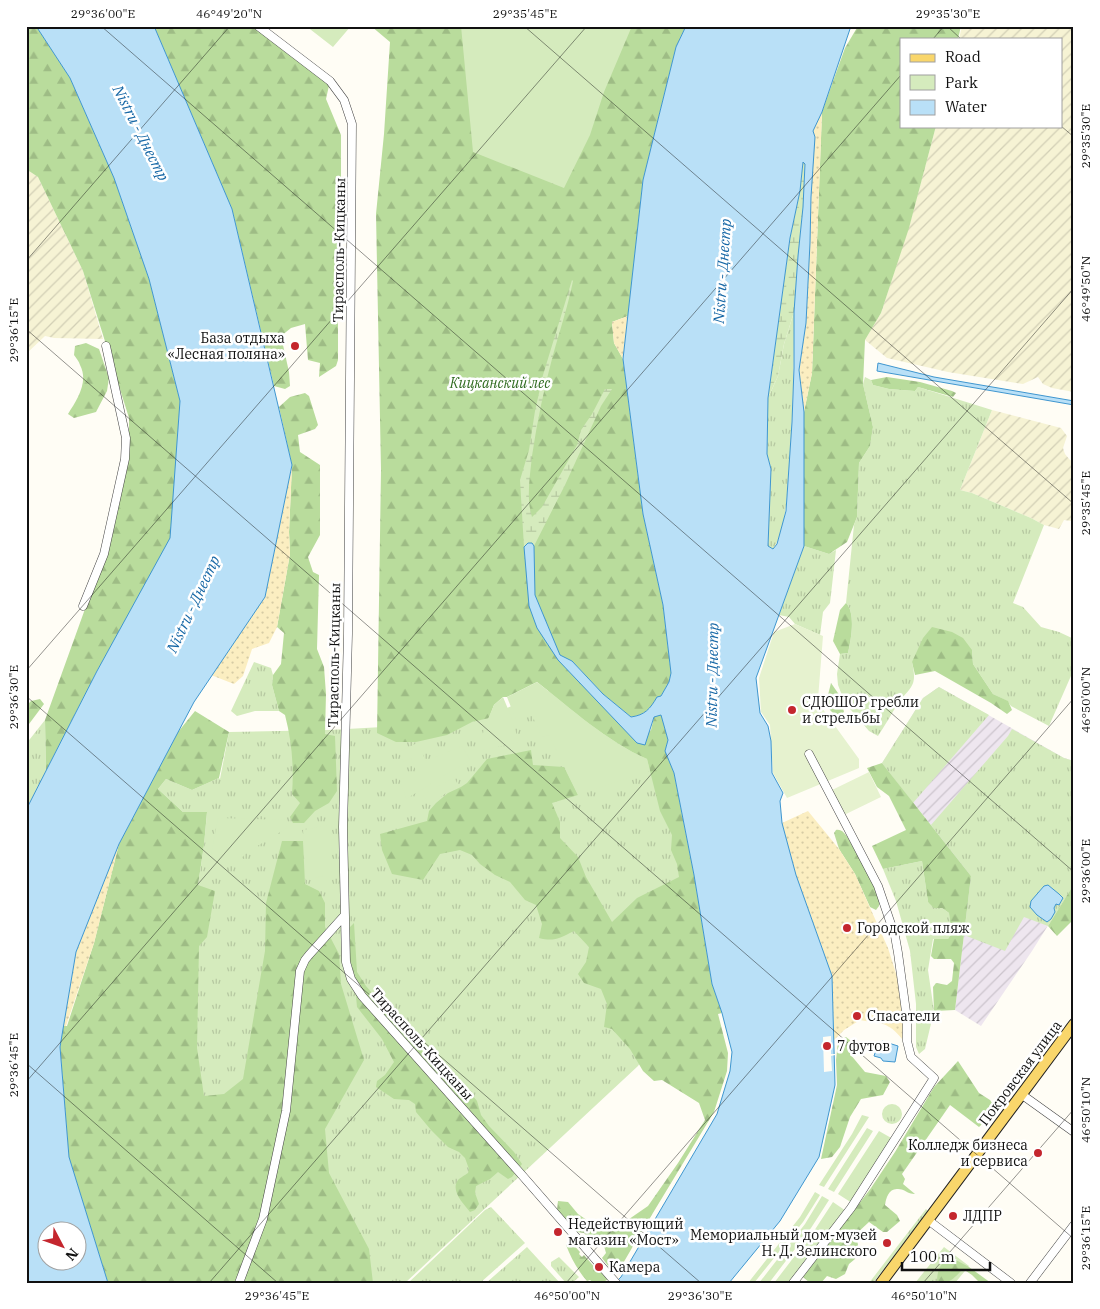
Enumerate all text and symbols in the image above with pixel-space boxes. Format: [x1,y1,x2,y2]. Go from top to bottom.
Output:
text: 29°36'00"E [71,6,135,21]
text: 46°49'20"N [196,6,262,21]
text: 29°35'45"E [493,6,557,21]
text: 29°35'30"E [916,6,980,21]
legend [900,38,1062,128]
text: Road [945,47,981,66]
text: Park [945,73,978,92]
water label: Nistru - Днестр [108,81,173,184]
text: Water [945,97,987,116]
text: 29°35'30"E [1078,104,1093,168]
street label: Тирасполь-Кицканы [329,178,349,322]
water label: Nistru - Днестр [709,218,735,325]
text: 46°49'50"N [1078,256,1093,322]
text: 29°36'15"E [6,298,21,362]
place label: База отдыха «Лесная поляна» [168,329,285,363]
marker: База отдыха «Лесная поляна» [289,340,301,352]
park label: Кицканский лес [449,374,550,392]
text: 29°35'45"E [1078,471,1093,535]
water label: Nistru - Днестр [162,552,224,656]
street label: Тирасполь-Кицканы [324,583,344,727]
water label: Nistru - Днестр [702,622,722,729]
text: 29°36'30"E [6,665,21,729]
text: 46°50'00"N [1078,667,1093,733]
place label: СДЮШОР гребли и стрельбы [802,693,919,727]
marker: СДЮШОР гребли и стрельбы [786,704,798,716]
text: 29°36'00"E [1078,839,1093,903]
place label: Городской пляж [857,919,969,937]
marker: Городской пляж [841,922,853,934]
street label: Тирасполь-Кицканы [367,984,477,1104]
place label: Спасатели [867,1007,940,1025]
marker: Спасатели [851,1010,863,1022]
street label: Покровская улица [974,1016,1066,1129]
text: 29°36'45"E [6,1033,21,1097]
place label: 7 футов [837,1037,890,1055]
marker: 7 футов [821,1040,833,1052]
text: 46°50'10"N [1078,1077,1093,1143]
place label: Колледж бизнеса и сервиса [908,1136,1028,1170]
marker: Колледж бизнеса и сервиса [1032,1147,1044,1159]
text: 29°36'15"E [1078,1206,1093,1270]
place label: ЛДПР [963,1207,1002,1225]
marker: ЛДПР [947,1210,959,1222]
place label: Недействующий магазин «Мост» [568,1215,684,1249]
north arrow [38,1222,88,1272]
marker: Недействующий магазин «Мост» [552,1226,564,1238]
place label: Мемориальный дом-музей Н. Д. Зелинского [690,1226,877,1260]
marker: Мемориальный дом-музей Н. Д. Зелинского [881,1237,893,1249]
scale bar [902,1239,990,1271]
text: N [61,1244,82,1265]
text: 100 m [910,1247,955,1266]
place label: Камера [609,1258,661,1276]
marker: Камера [593,1261,605,1273]
text: 29°36'45"E [245,1288,309,1303]
text: 46°50'00"N [534,1288,600,1303]
text: 29°36'30"E [668,1288,732,1303]
text: 46°50'10"N [891,1288,957,1303]

